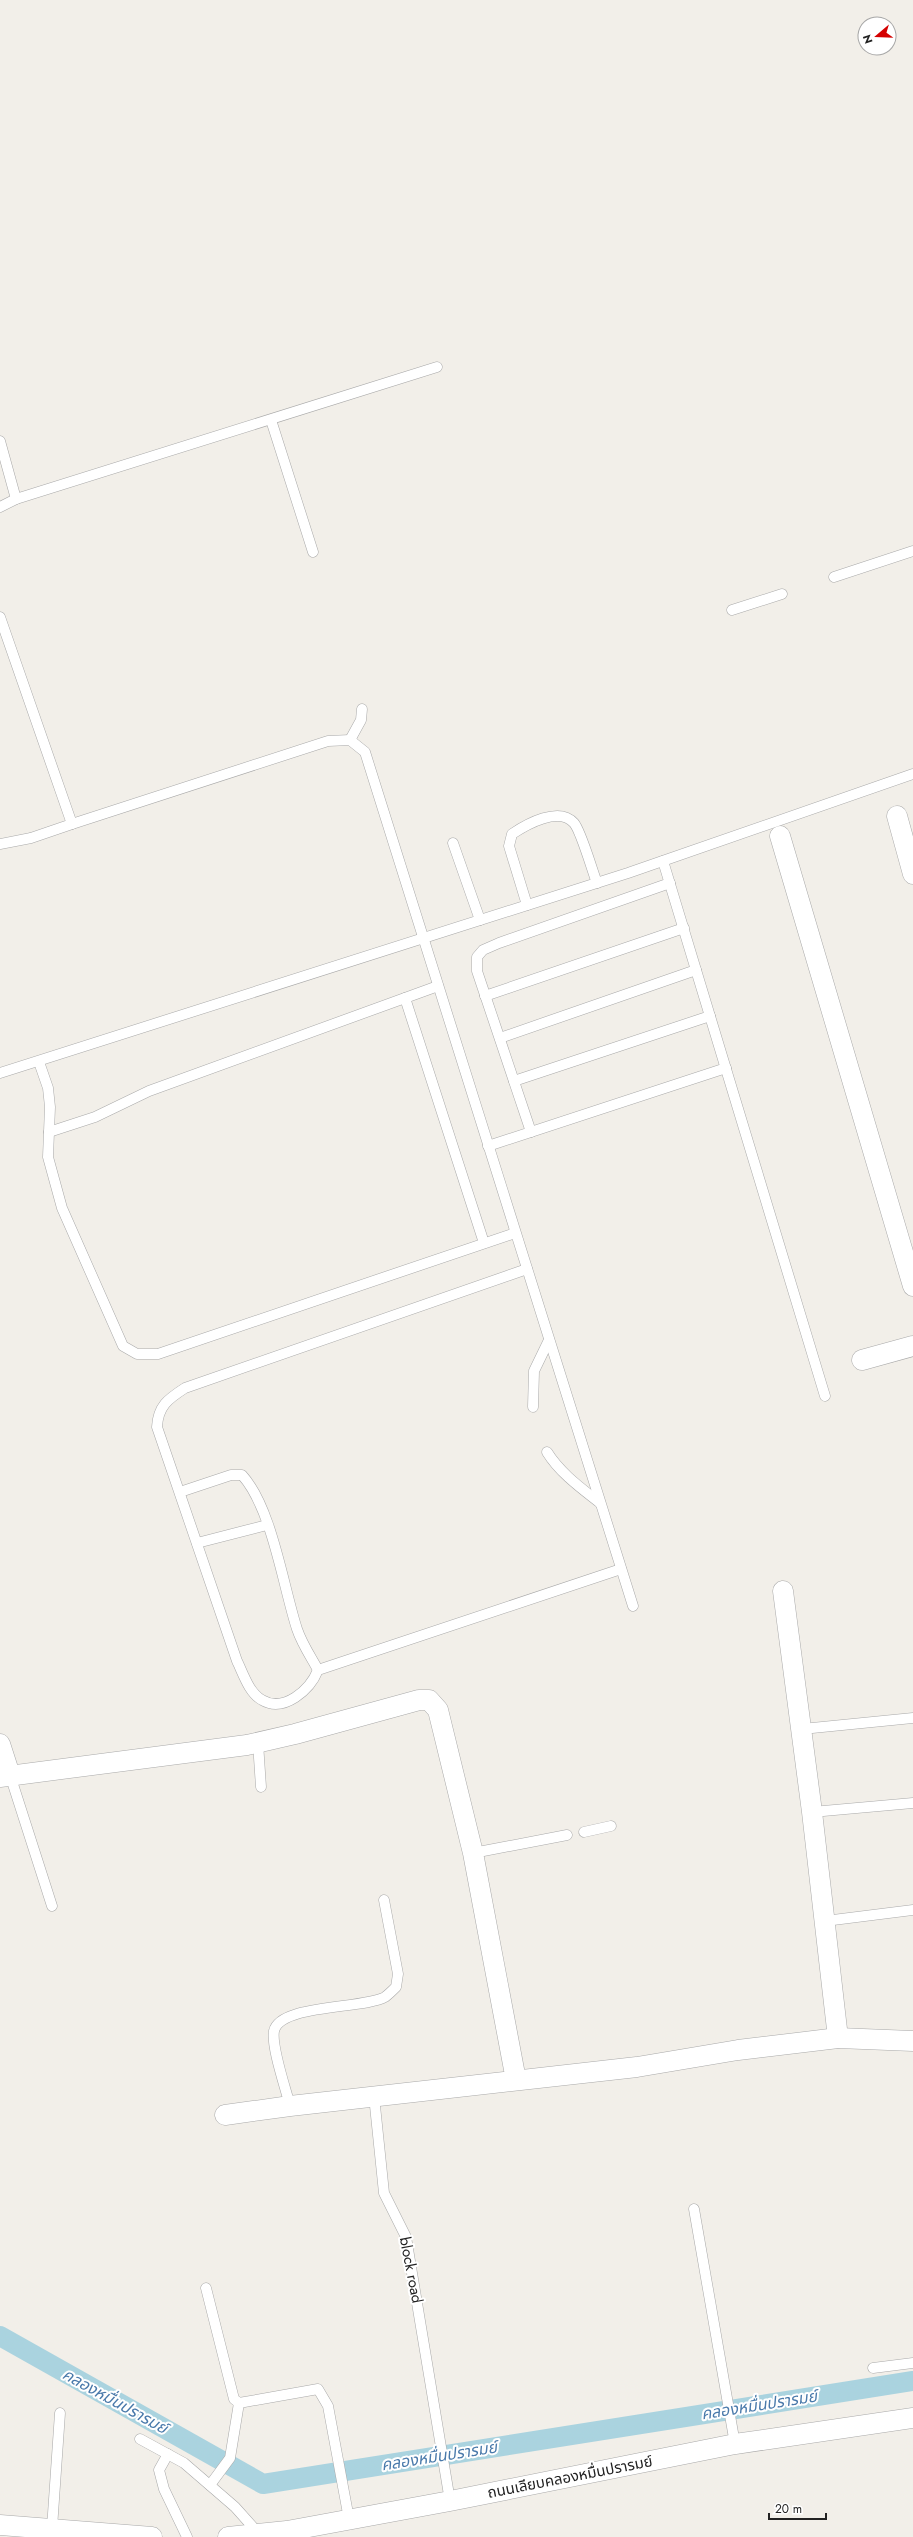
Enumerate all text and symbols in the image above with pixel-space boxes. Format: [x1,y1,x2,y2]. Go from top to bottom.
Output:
north arrow [857,16,897,56]
text: N [859,33,877,46]
street label: block road [394,2235,428,2305]
water label: คลองหมื่นปรารมย์ [58,2363,174,2441]
water label: คลองหมื่นปรารมย์ [699,2384,822,2426]
water label: คลองหมื่นปรารมย์ [379,2435,502,2477]
street label: ถนนเลียบคลองหมื่นปรารมย์ [486,2450,655,2504]
scale bar [769,2495,826,2521]
text: 20 m [775,2500,802,2518]

